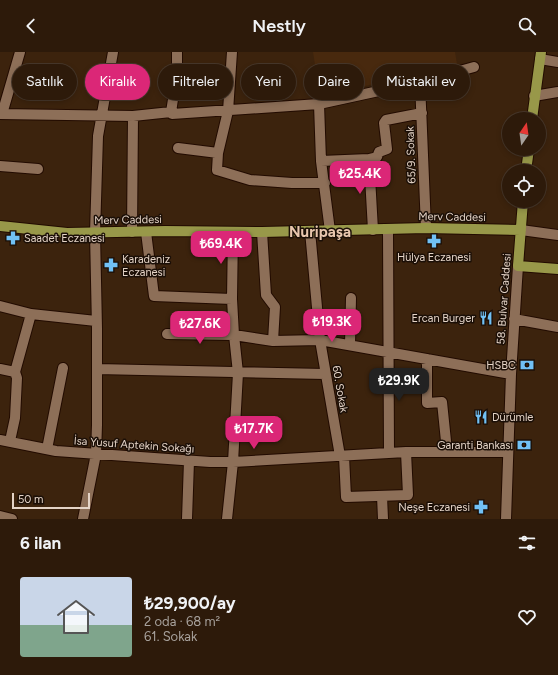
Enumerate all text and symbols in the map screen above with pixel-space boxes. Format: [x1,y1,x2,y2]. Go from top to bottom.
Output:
icon: back [20,15,42,37]
text: Nestly [252,15,306,37]
icon: search [516,15,538,37]
chip: Satılık [12,64,77,100]
chip: Kiralık [85,64,150,100]
chip: Filtreler [158,64,233,100]
chip: Yeni [241,64,296,100]
chip: Daire [304,64,364,100]
chip: Müstakil ev [372,64,470,100]
north arrow [502,112,546,156]
map controls [502,112,546,208]
street label: 65/9. Sokak [403,125,418,184]
pin: ₺25.4K [327,161,393,195]
button: locate [502,164,546,208]
text: ₺25.4K [339,166,381,181]
street label: Merv Caddesi [418,210,486,224]
street label: Merv Caddesi [94,213,162,227]
district label: Nuripaşa [289,223,351,241]
pharmacy icon: Saadet Eczanesi [5,230,21,246]
pin: ₺69.4K [188,231,254,265]
place label: Saadet Eczanesi [24,232,105,245]
pharmacy icon: Hülya Eczanesi [426,233,442,249]
text: ₺69.4K [200,236,242,251]
place label: Hülya Eczanesi [397,251,471,264]
place label: Karadeniz Eczanesi [122,253,170,279]
street label: 58. Bulvar Caddesi [494,253,514,345]
pharmacy icon: Karadeniz Eczanesi [103,257,119,273]
pin: ₺19.3K [299,309,365,343]
restaurant icon: Ercan Burger [478,310,494,326]
pin: ₺27.6K [167,311,233,345]
place label: Ercan Burger [412,312,475,325]
text: ₺19.3K [312,314,352,329]
text: ₺27.6K [179,316,221,331]
bank icon: HSBC [519,357,535,373]
place label: HSBC [486,359,516,372]
street label: 60. Sokak [329,364,351,414]
pin: ₺29.9K [366,368,432,402]
text: ₺29.9K [378,373,420,388]
restaurant icon: Dürümle [473,409,489,425]
place label: Dürümle [492,411,533,424]
pin: ₺17.7K [221,416,287,450]
text: ₺17.7K [234,421,274,436]
street label: İsa Yusuf Aptekin Sokağı [73,434,195,456]
bank icon: Garanti Bankası [516,437,532,453]
place label: Garanti Bankası [437,439,513,452]
scale bar [12,491,90,510]
text: 50 m [18,493,43,506]
pharmacy icon: Neşe Eczanesi [473,499,489,515]
place label: Neşe Eczanesi [398,501,470,514]
icon: filters [516,532,538,554]
text: 6 ilan [20,533,61,553]
icon: home [52,593,100,641]
text: ₺29,900/ay [144,593,236,613]
icon: heart [516,606,538,628]
text: 2 oda · 68 m² [144,614,220,629]
text: 61. Sokak [144,629,197,644]

